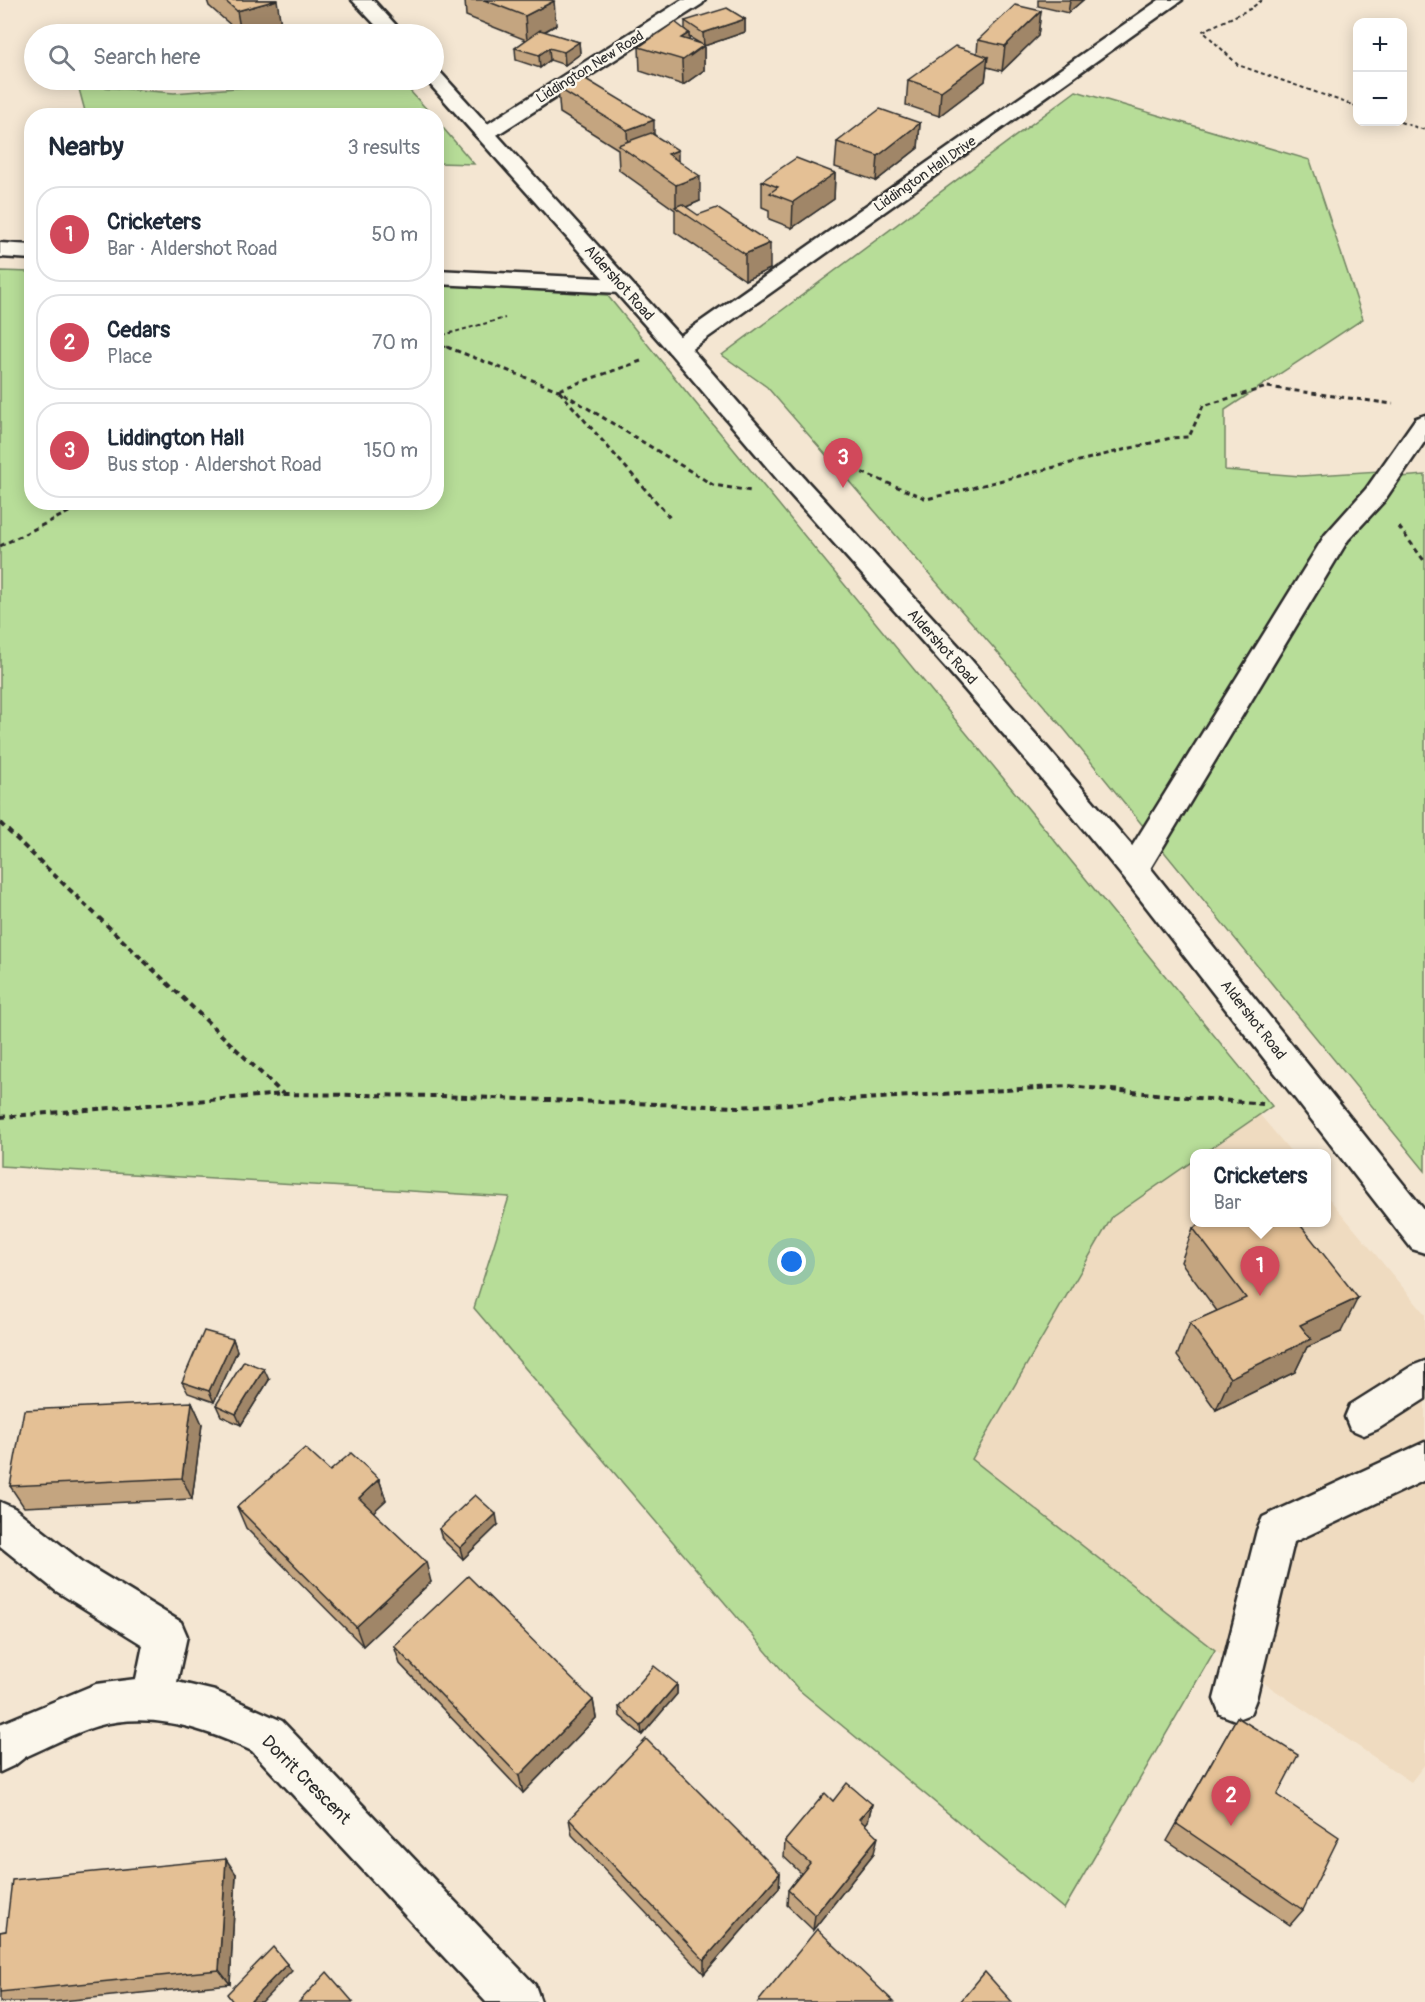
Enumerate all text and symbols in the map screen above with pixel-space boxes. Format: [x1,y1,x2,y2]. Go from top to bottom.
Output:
map controls [1353,18,1407,126]
button: + [1353,18,1407,72]
search box [24,24,444,90]
street label: Liddington New Road [533,27,647,107]
icon: search [45,41,78,74]
text: Search here [93,43,200,71]
button: − [1353,72,1407,126]
text: Nearby [48,131,124,163]
street label: Liddington Hall Drive [871,132,979,215]
text: 3 results [348,135,420,160]
text: Cricketers [107,208,201,236]
text: 1 [66,222,73,247]
text: 50 m [371,222,418,247]
text: Bar · Aldershot Road [107,236,278,261]
street label: Aldershot Road [580,241,658,325]
text: Cedars [107,316,170,344]
text: 2 [64,330,75,355]
text: 70 m [372,330,418,355]
text: Place [107,344,152,369]
text: Liddington Hall [107,424,244,452]
text: 3 [64,438,75,463]
text: 150 m [364,438,418,463]
pin: 3 [824,438,862,488]
text: Bus stop · Aldershot Road [107,452,322,477]
street label: Aldershot Road [903,605,981,689]
street label: Aldershot Road [1216,976,1290,1064]
popup [1190,1149,1331,1227]
text: Cricketers [1214,1162,1307,1190]
text: Bar [1214,1190,1241,1215]
pin: 1 [1240,1246,1280,1296]
your location [777,1247,806,1276]
street label: Dorrit Crescent [256,1730,356,1830]
pin: 2 [1212,1776,1250,1826]

